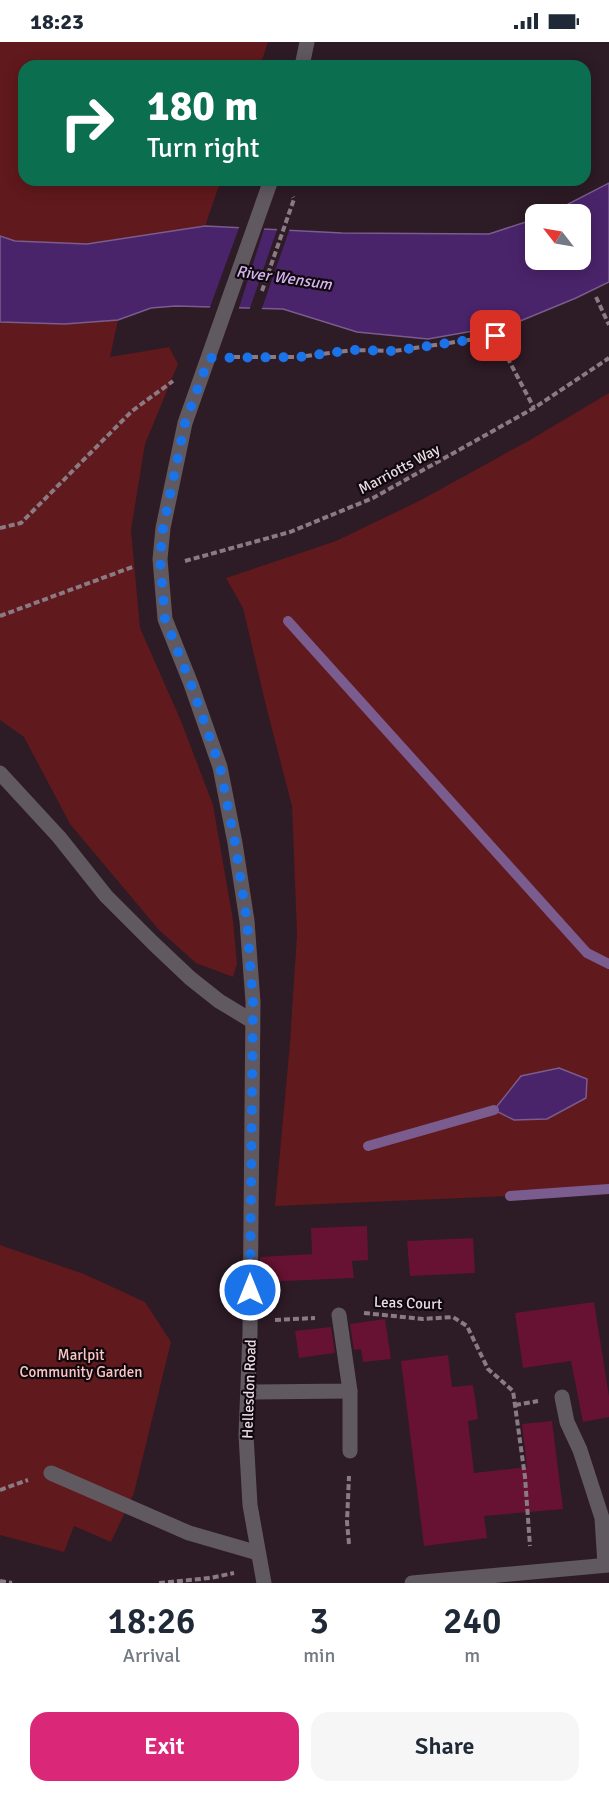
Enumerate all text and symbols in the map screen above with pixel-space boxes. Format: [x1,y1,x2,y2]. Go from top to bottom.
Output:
text: 18:23 [30,8,84,35]
text: 180 m [147,81,258,132]
icon: right [48,84,126,162]
text: Turn right [147,132,260,165]
north arrow [525,204,591,270]
map controls [525,204,591,270]
water label: River Wensum [235,261,334,295]
pin [470,310,521,361]
icon: arrive [479,319,512,352]
street label: Marriotts Way [355,440,443,498]
position arrow [218,1258,282,1322]
street label: Leas Court [373,1293,443,1313]
street label: Hellesdon Road [238,1339,260,1439]
park label: Marlpit Community Garden [20,1346,142,1381]
text: 18:26 [108,1599,196,1644]
text: 3 [310,1599,329,1644]
text: 240 [443,1599,501,1644]
text: Arrival [123,1643,180,1668]
text: min [303,1643,335,1668]
text: m [464,1643,480,1668]
button: Exit [30,1712,299,1781]
button: Share [311,1712,579,1781]

